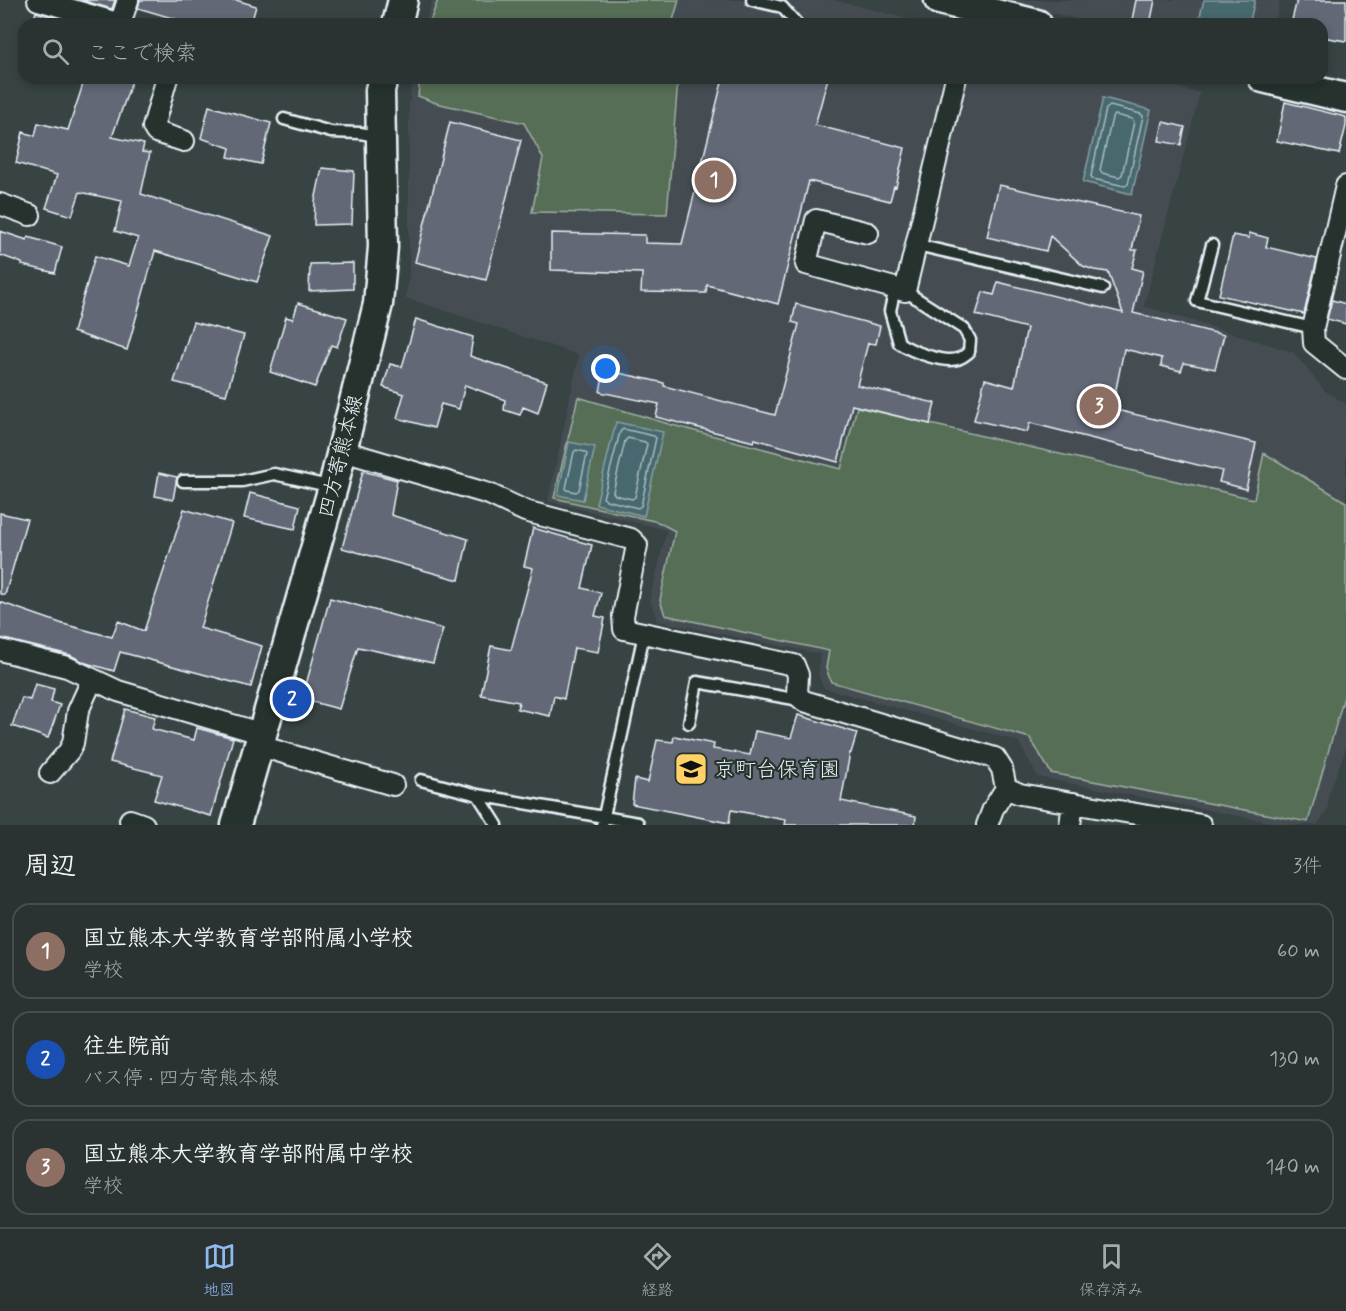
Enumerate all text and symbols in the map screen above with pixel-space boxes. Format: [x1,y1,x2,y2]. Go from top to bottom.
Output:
search box [18,18,1328,84]
icon: search [39,35,72,68]
text: ここで検索 [87,40,197,68]
pin: 1 [694,158,734,202]
your location [591,354,620,383]
pin: 3 [1080,384,1118,428]
street label: 四方寄熊本線 [312,392,370,521]
pin: 2 [272,676,312,722]
school or university icon: 京町台保育園 [673,751,709,787]
place label: 京町台保育園 [714,756,840,784]
text: 周辺 [24,850,76,884]
text: 3件 [1293,853,1322,880]
text: 国立熊本大学教育学部附属小学校 [83,925,413,953]
text: 1 [41,938,50,965]
text: 60 m [1277,938,1320,965]
text: 学校 [83,957,123,984]
text: 往生院前 [83,1033,171,1061]
text: 2 [41,1046,50,1073]
text: 130 m [1269,1046,1320,1073]
text: バス停 · 四方寄熊本線 [83,1065,278,1092]
text: 国立熊本大学教育学部附属中学校 [83,1141,413,1169]
text: 3 [41,1154,50,1181]
text: 140 m [1266,1154,1320,1181]
text: 学校 [83,1173,123,1200]
tab: 地図 [203,1240,236,1301]
tab: 経路 [641,1240,674,1301]
tab: 保存済み [1079,1240,1143,1301]

